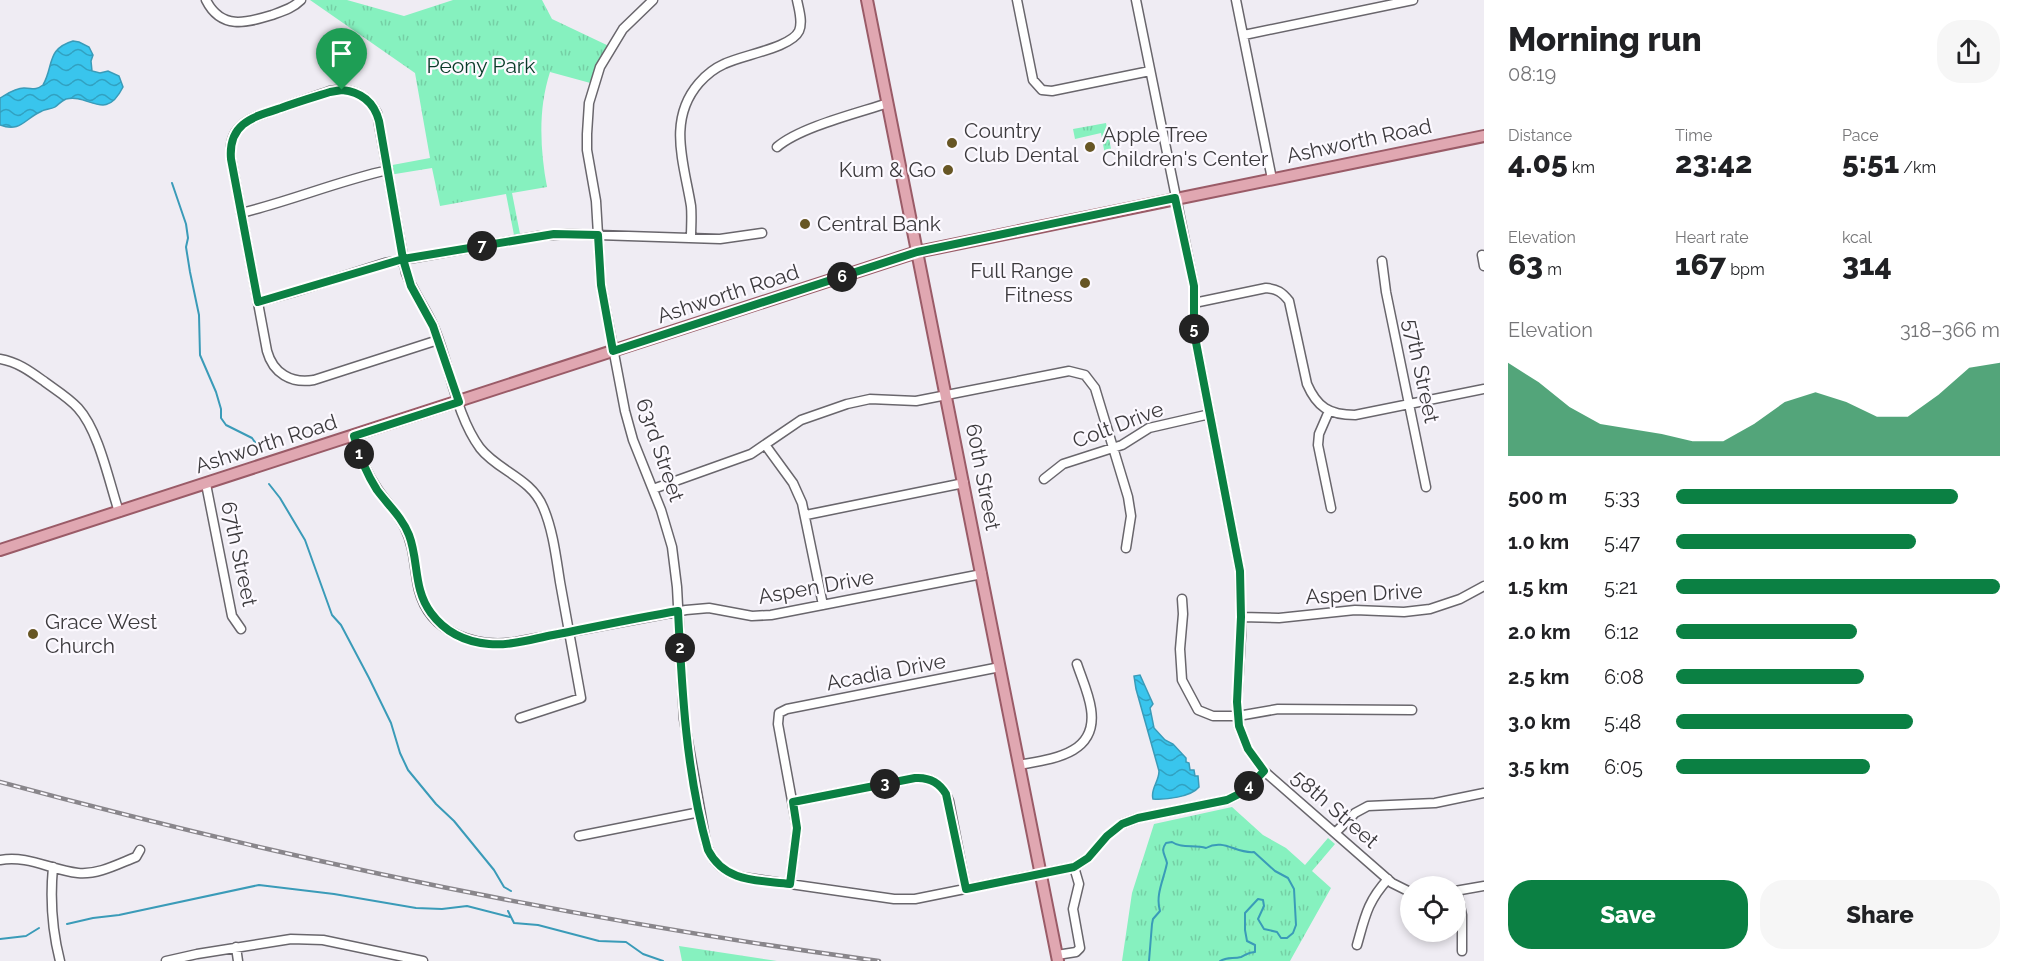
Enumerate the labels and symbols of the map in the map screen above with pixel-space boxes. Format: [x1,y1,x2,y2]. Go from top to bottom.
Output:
pin [316,28,367,90]
park label: Peony Park [427,53,535,78]
street label: Ashworth Road [1284,113,1434,168]
place label: Country Club Dental [964,118,1079,167]
place label: Apple Tree Children's Center [1102,122,1269,171]
marker: Country Club Dental [945,136,959,150]
marker: Apple Tree Children's Center [1083,140,1097,154]
place label: Kum & Go [839,157,936,182]
marker: Kum & Go [941,163,955,177]
place label: Central Bank [817,211,941,236]
marker: Central Bank [798,217,812,231]
pin: 7 [467,231,497,261]
place label: Full Range Fitness [970,258,1073,307]
street label: Ashworth Road [654,259,802,328]
pin: 6 [827,262,857,292]
marker: Full Range Fitness [1078,276,1092,290]
pin: 5 [1179,314,1209,344]
street label: 57th Street [1398,317,1445,425]
street label: 63rd Street [631,395,690,505]
street label: Colt Drive [1069,396,1167,453]
street label: Ashworth Road [192,409,340,478]
street label: 60th Street [961,421,1006,532]
pin: 1 [344,439,374,469]
street label: 67th Street [216,499,263,609]
street label: Aspen Drive [756,564,876,609]
street label: Aspen Drive [1305,578,1423,609]
place label: Grace West Church [45,609,157,658]
marker: Grace West Church [26,627,40,641]
pin: 2 [665,633,695,663]
street label: Acadia Drive [824,648,948,695]
street label: 58th Street [1287,764,1384,853]
pin: 3 [870,769,900,799]
pin: 4 [1234,771,1264,801]

